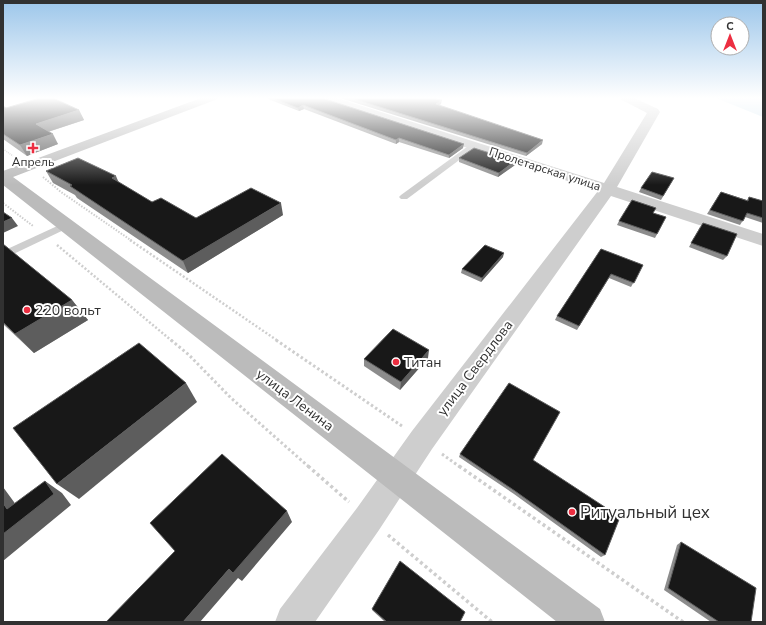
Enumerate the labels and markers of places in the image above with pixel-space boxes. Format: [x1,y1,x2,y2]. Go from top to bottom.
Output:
marker: Апрель [28,143,38,153]
place label: Апрель [12,154,54,170]
place label: 220 вольт [35,301,101,320]
marker: 220 вольт [22,305,32,315]
place label: Титан [404,353,442,372]
marker: Титан [391,357,401,367]
place label: Ритуальный цех [580,501,710,524]
marker: Ритуальный цех [567,507,577,517]

